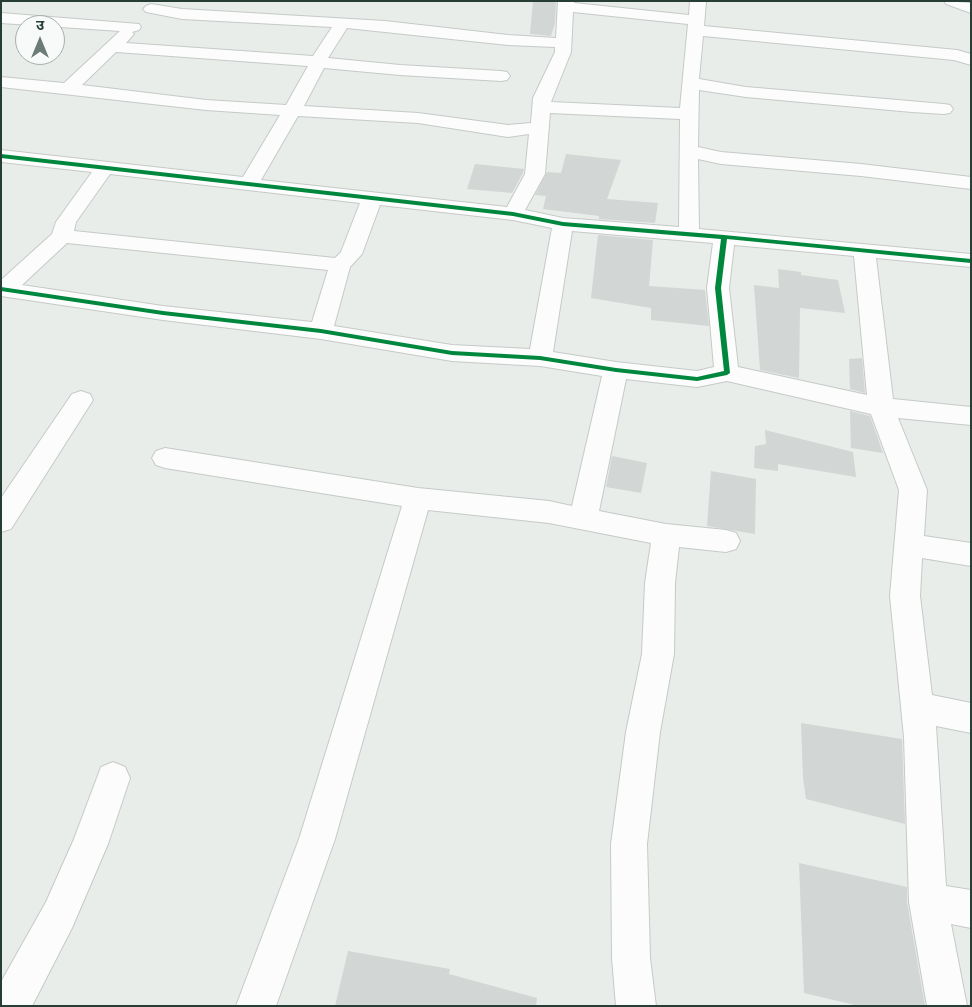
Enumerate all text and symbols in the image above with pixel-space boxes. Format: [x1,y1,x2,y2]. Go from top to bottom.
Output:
north arrow [15,15,65,65]
text: उ [36,17,44,34]

